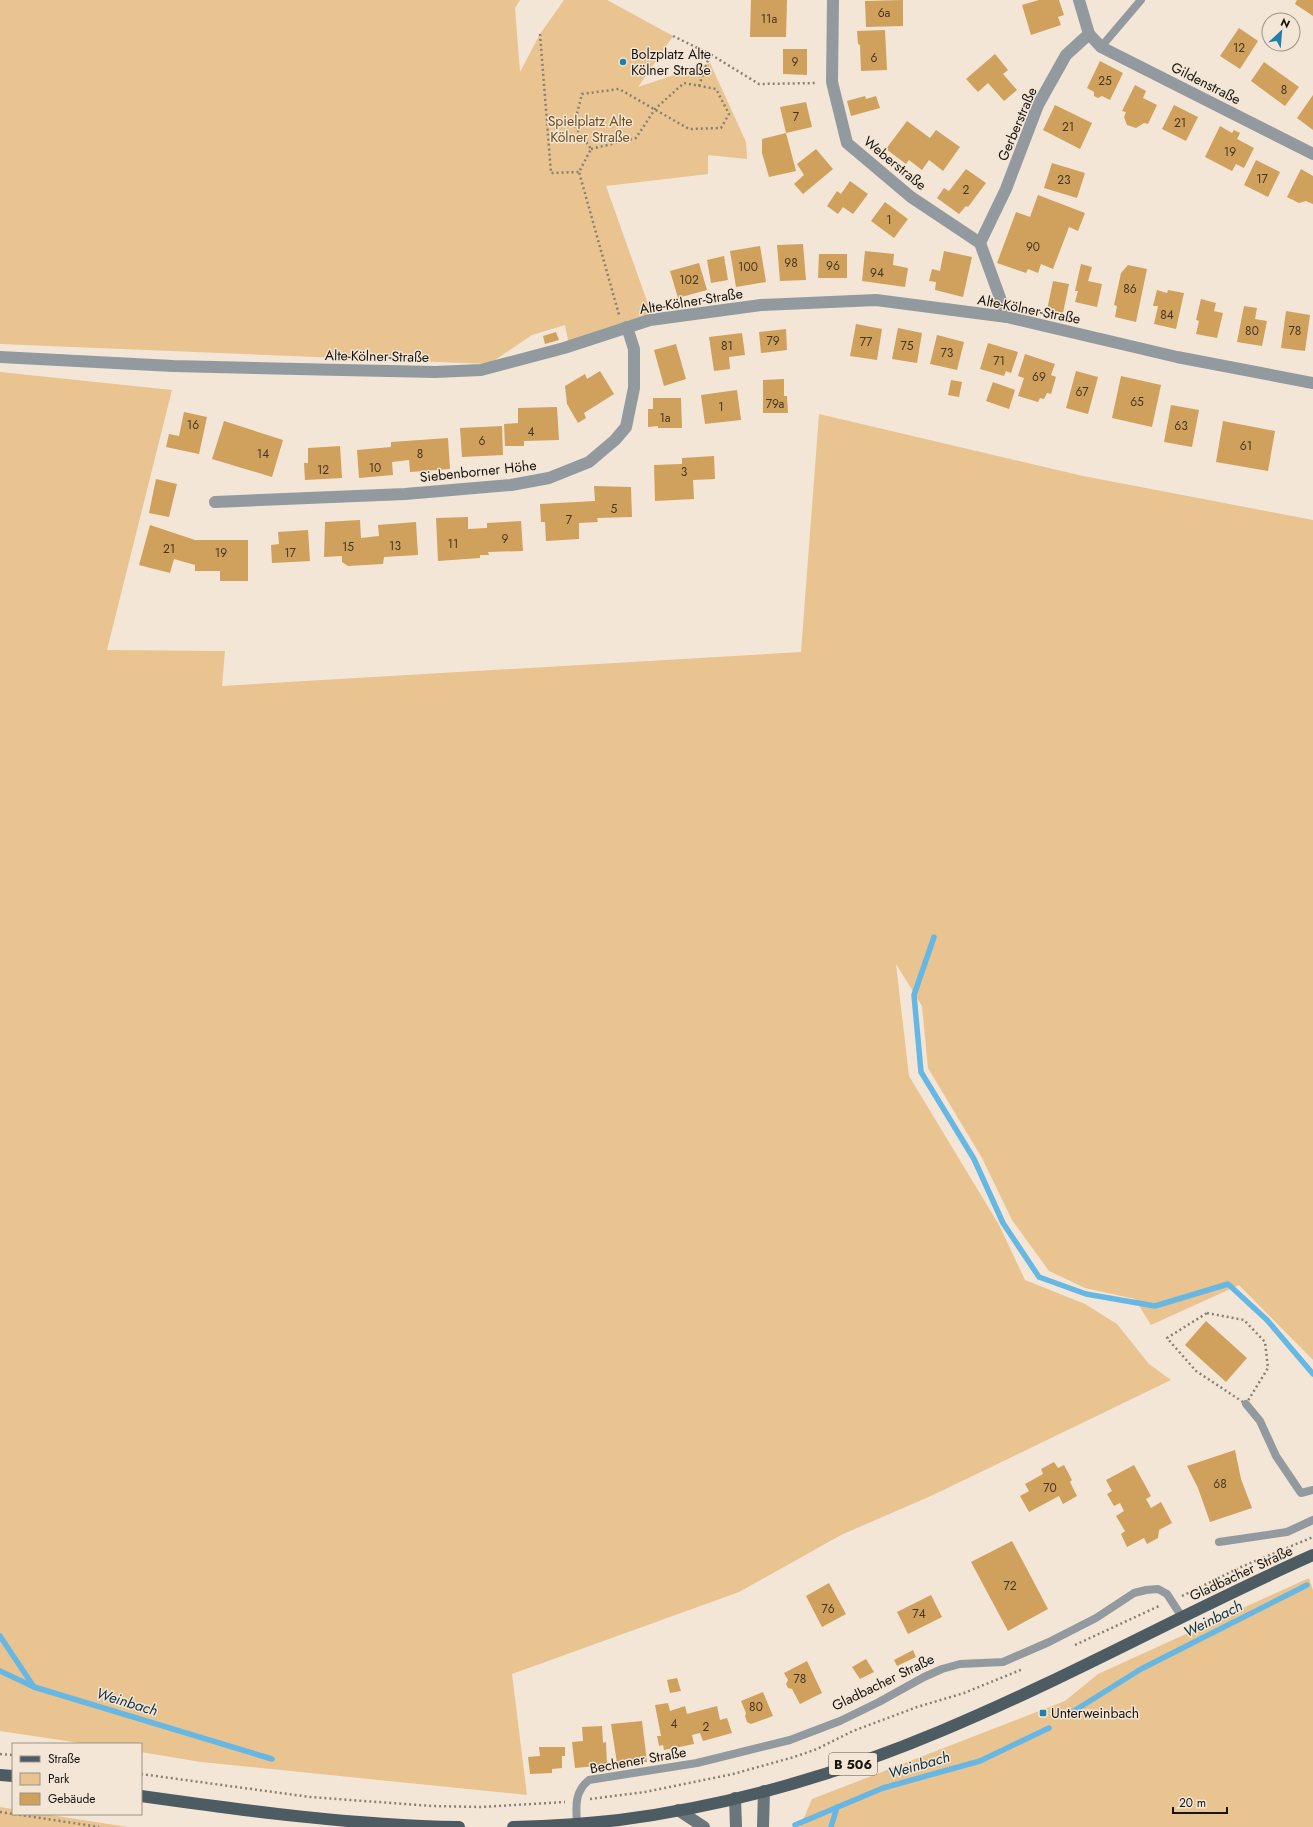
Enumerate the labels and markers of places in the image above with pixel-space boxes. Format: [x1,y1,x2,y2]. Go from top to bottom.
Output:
place label: Bolzplatz Alte Kölner Straße [631,44,711,80]
marker: Bolzplatz Alte Kölner Straße [618,57,628,67]
place label: Unterweinbach [1051,1703,1139,1723]
marker: Unterweinbach [1038,1708,1048,1718]

